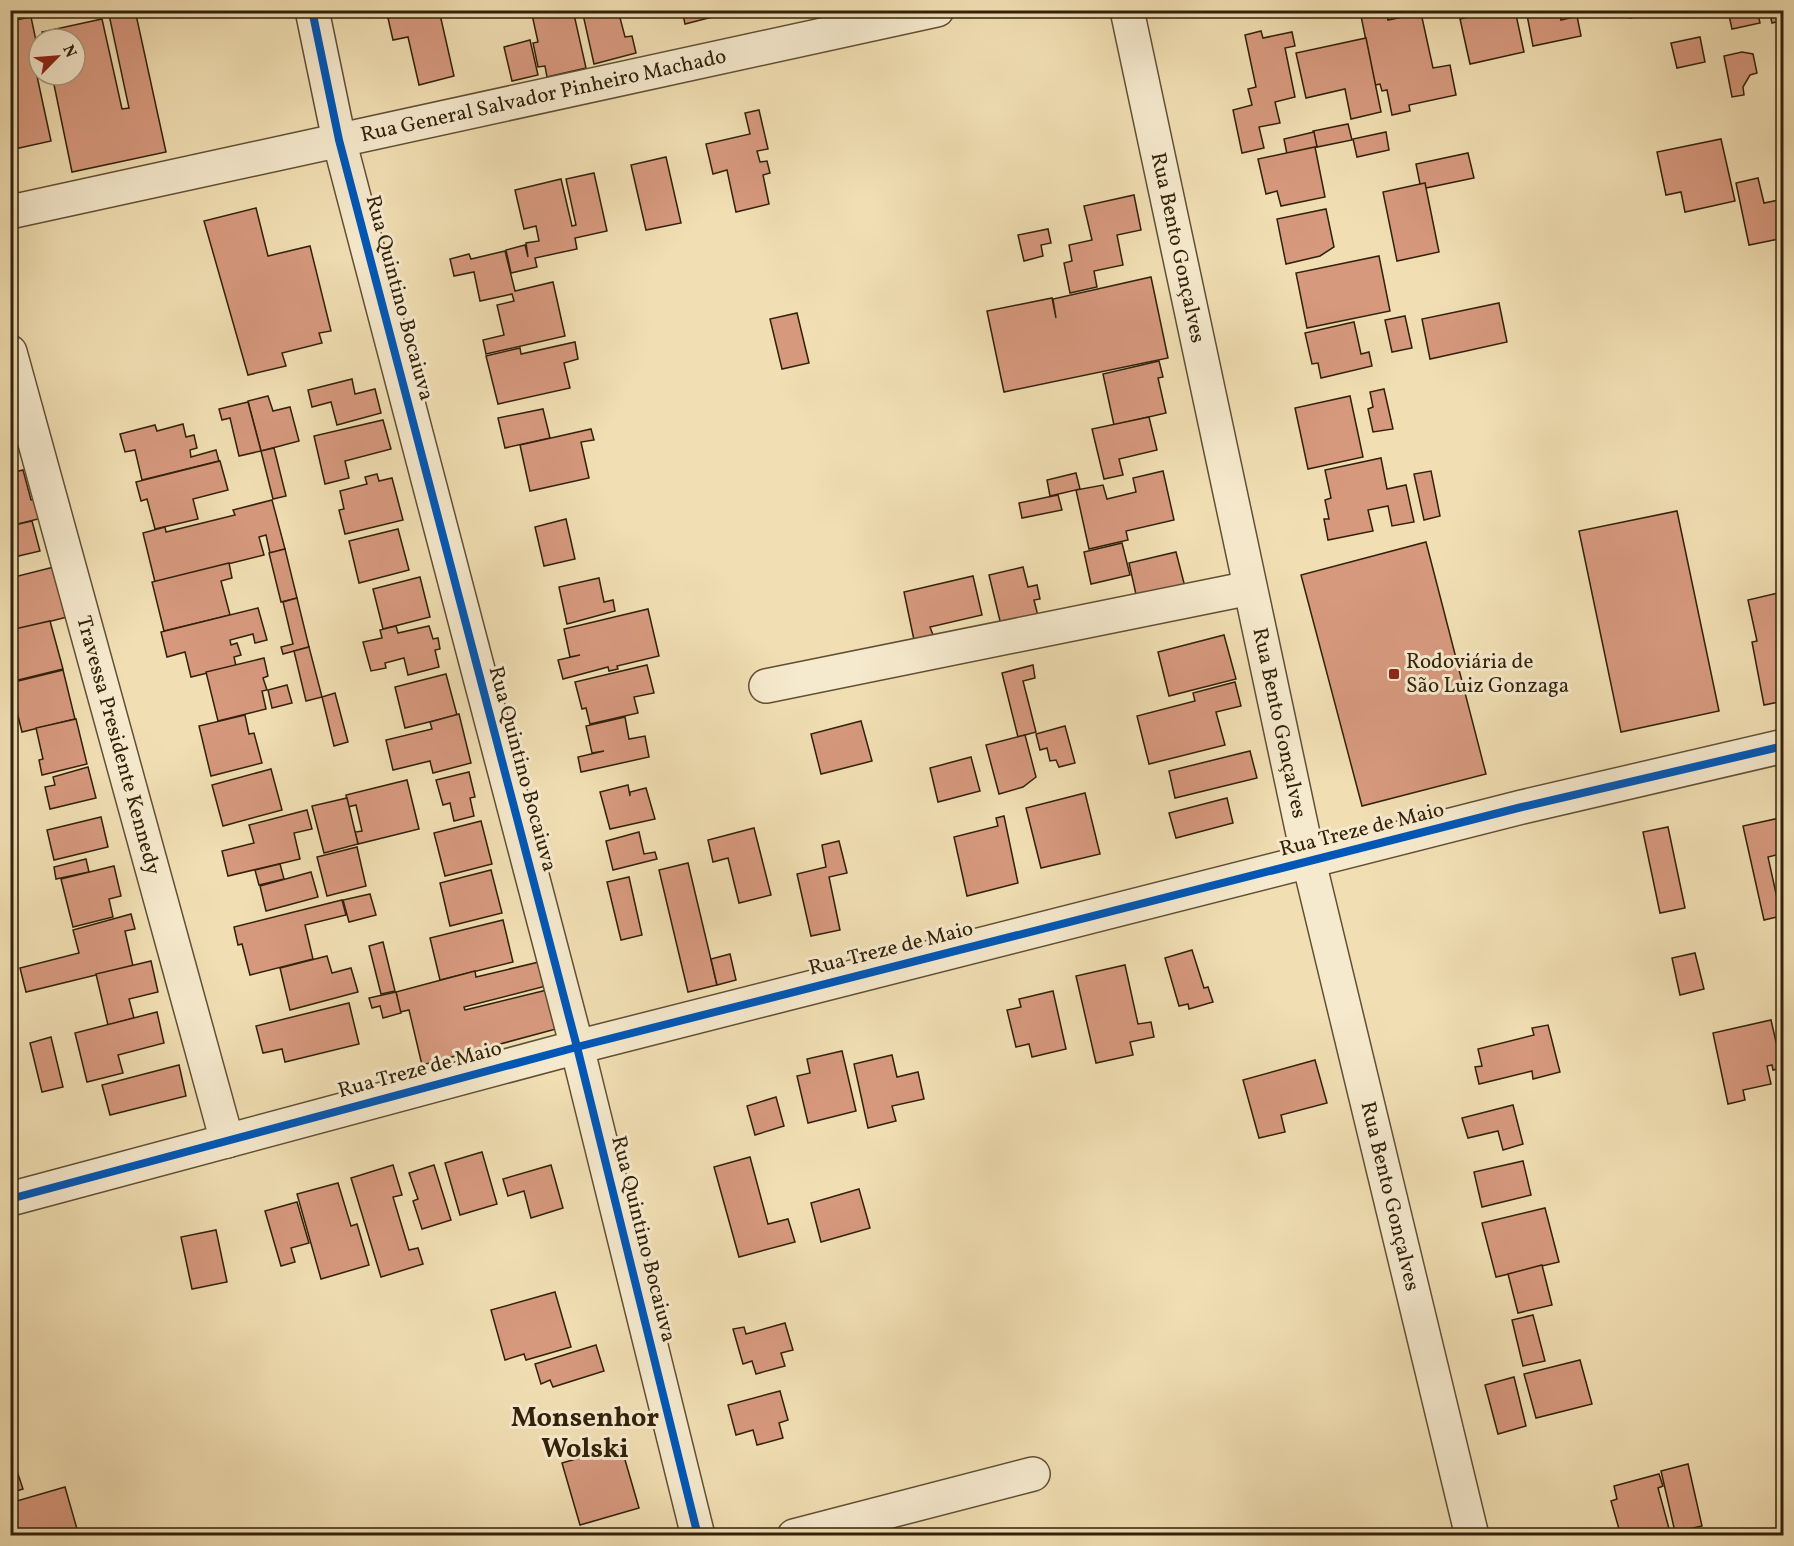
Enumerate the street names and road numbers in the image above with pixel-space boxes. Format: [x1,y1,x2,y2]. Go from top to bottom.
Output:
street label: Rua General Salvador Pinheiro Machado [358,42,729,150]
street label: Rua Bento Gonçalves [1143,150,1212,346]
street label: Rua Quintino Bocaiuva [358,192,440,404]
street label: Travessa Presidente Kennedy [69,613,168,879]
street label: Rua Bento Gonçalves [1245,625,1314,821]
street label: Rua Quintino Bocaiuva [481,663,563,875]
street label: Rua Treze de Maio [1277,796,1447,864]
street label: Rua Treze de Maio [806,915,976,983]
street label: Rua Treze de Maio [335,1034,505,1106]
street label: Rua Bento Gonçalves [1353,1098,1427,1294]
street label: Rua Quintino Bocaiuva [603,1133,683,1345]

